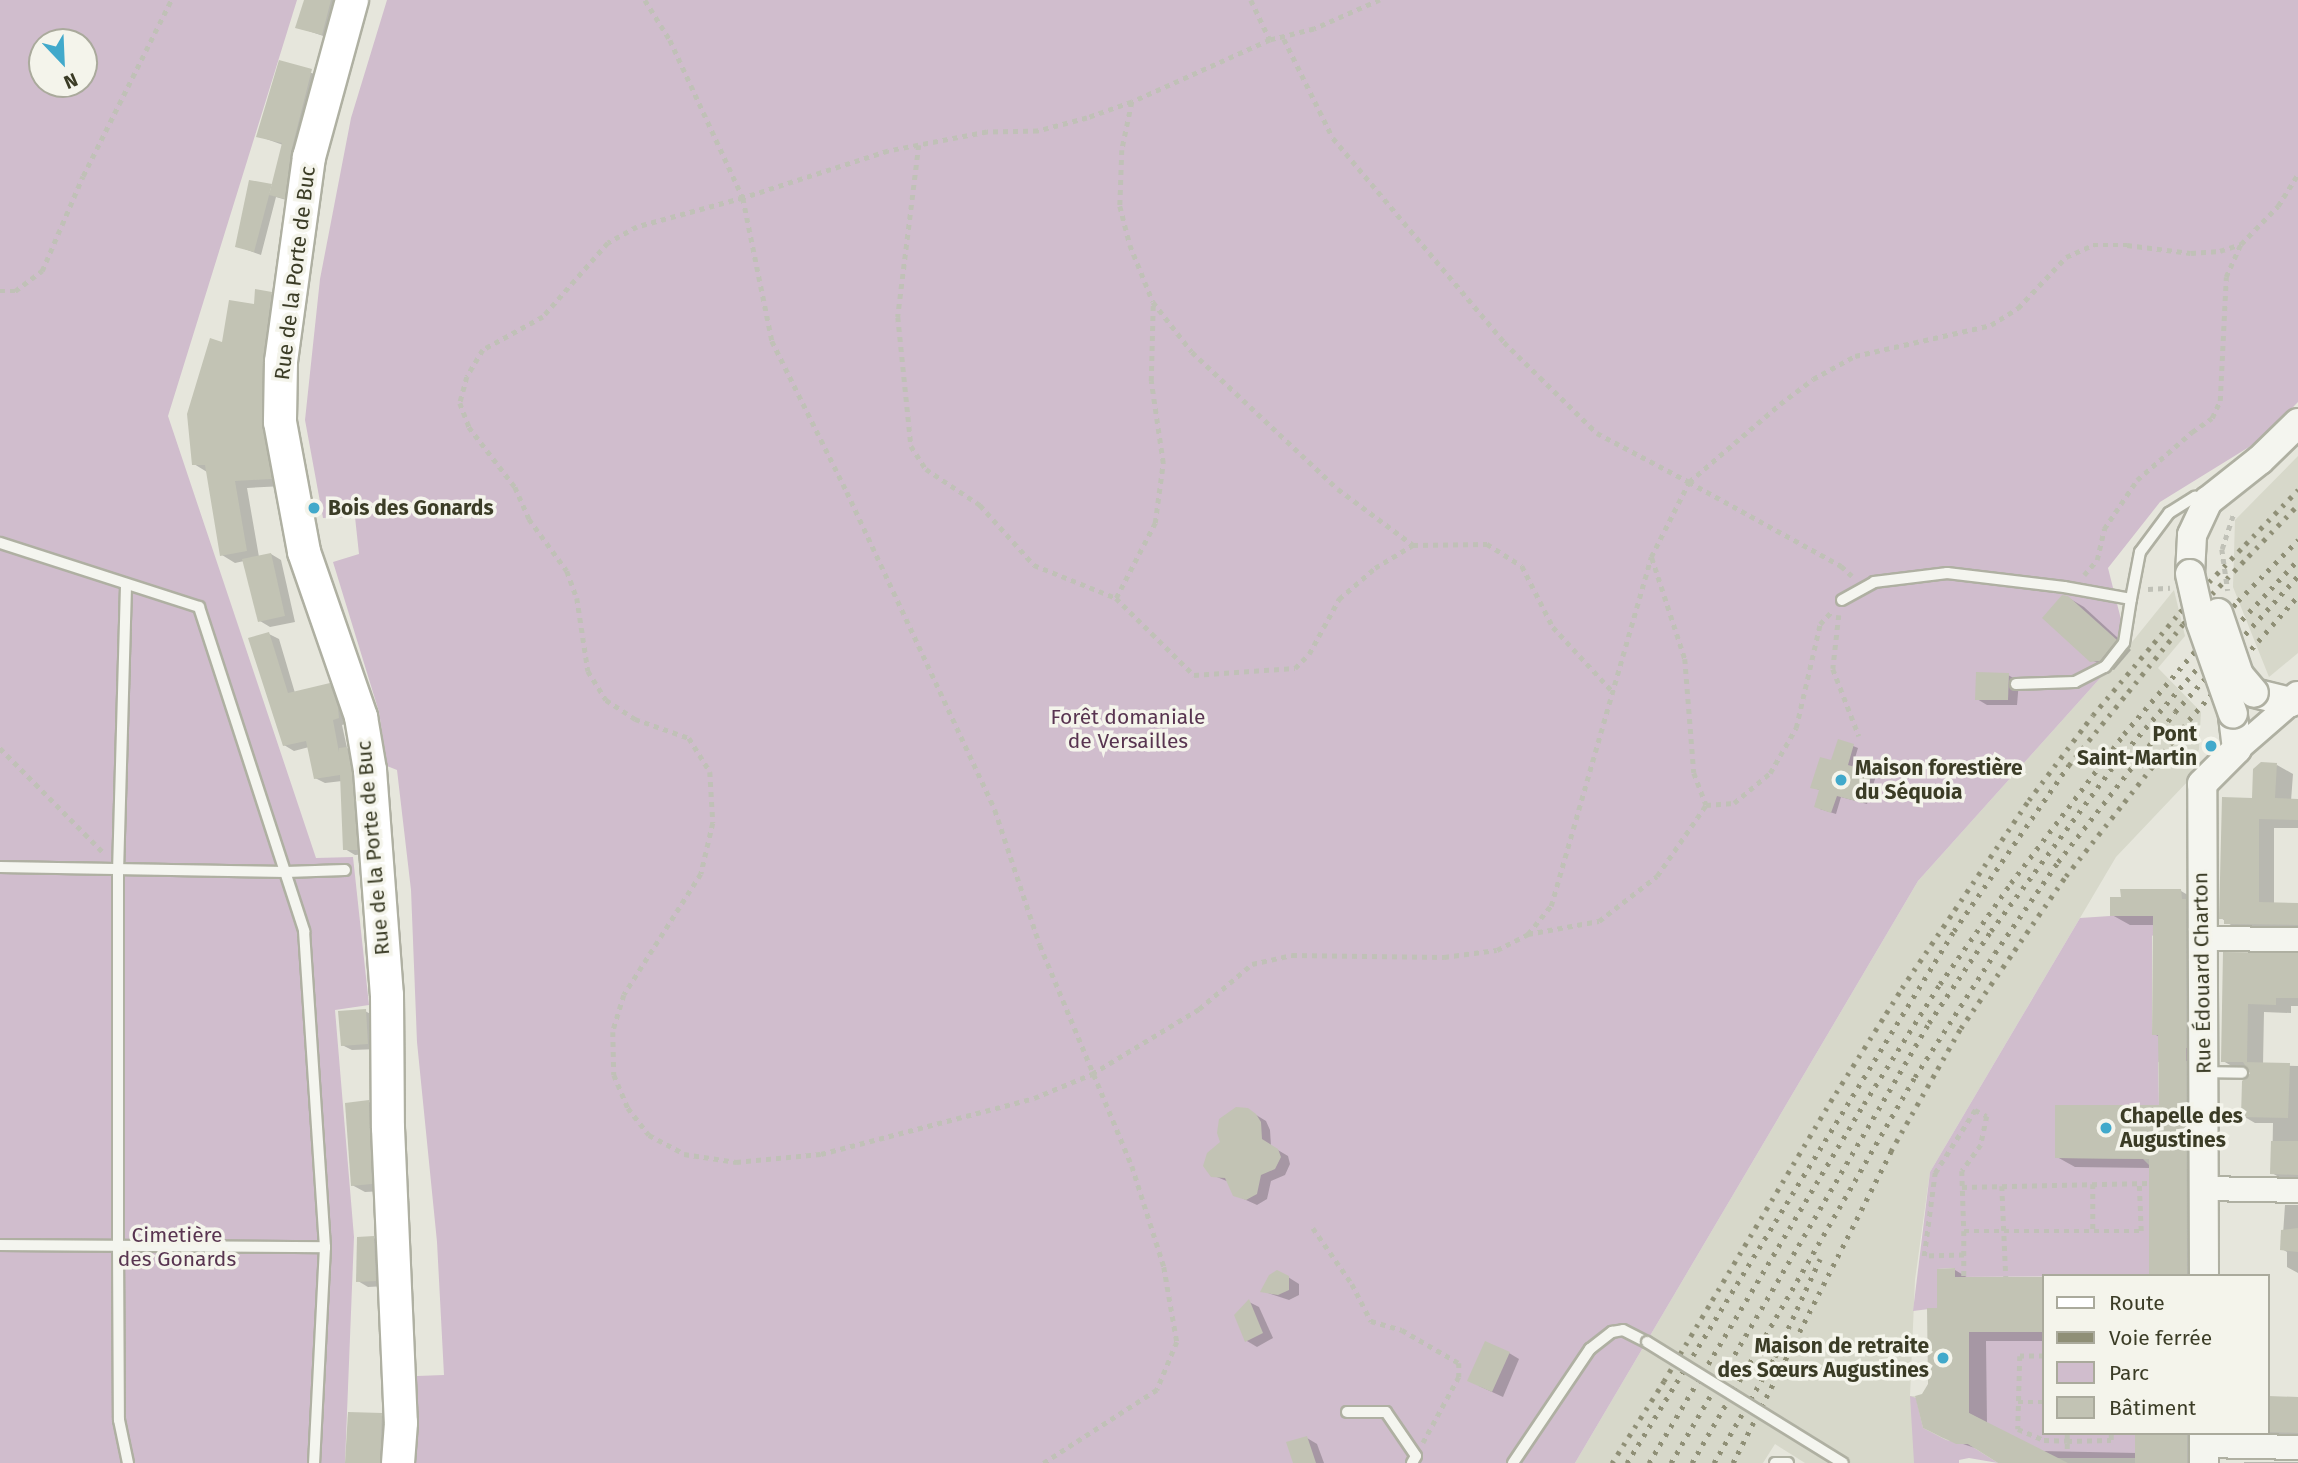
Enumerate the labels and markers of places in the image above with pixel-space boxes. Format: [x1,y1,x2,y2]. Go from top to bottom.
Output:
place label: Bois des Gonards [328,495,494,521]
marker: Bois des Gonards [306,500,322,516]
place label: Pont Saint-Martin [2077,721,2197,771]
marker: Pont Saint-Martin [2203,738,2219,754]
place label: Maison forestière du Séquoia [1855,755,2022,805]
marker: Maison forestière du Séquoia [1833,772,1849,788]
place label: Chapelle des Augustines [2120,1103,2243,1153]
marker: Chapelle des Augustines [2098,1120,2114,1136]
place label: Maison de retraite des Sœurs Augustines [1718,1333,1929,1383]
marker: Maison de retraite des Sœurs Augustines [1935,1350,1951,1366]

